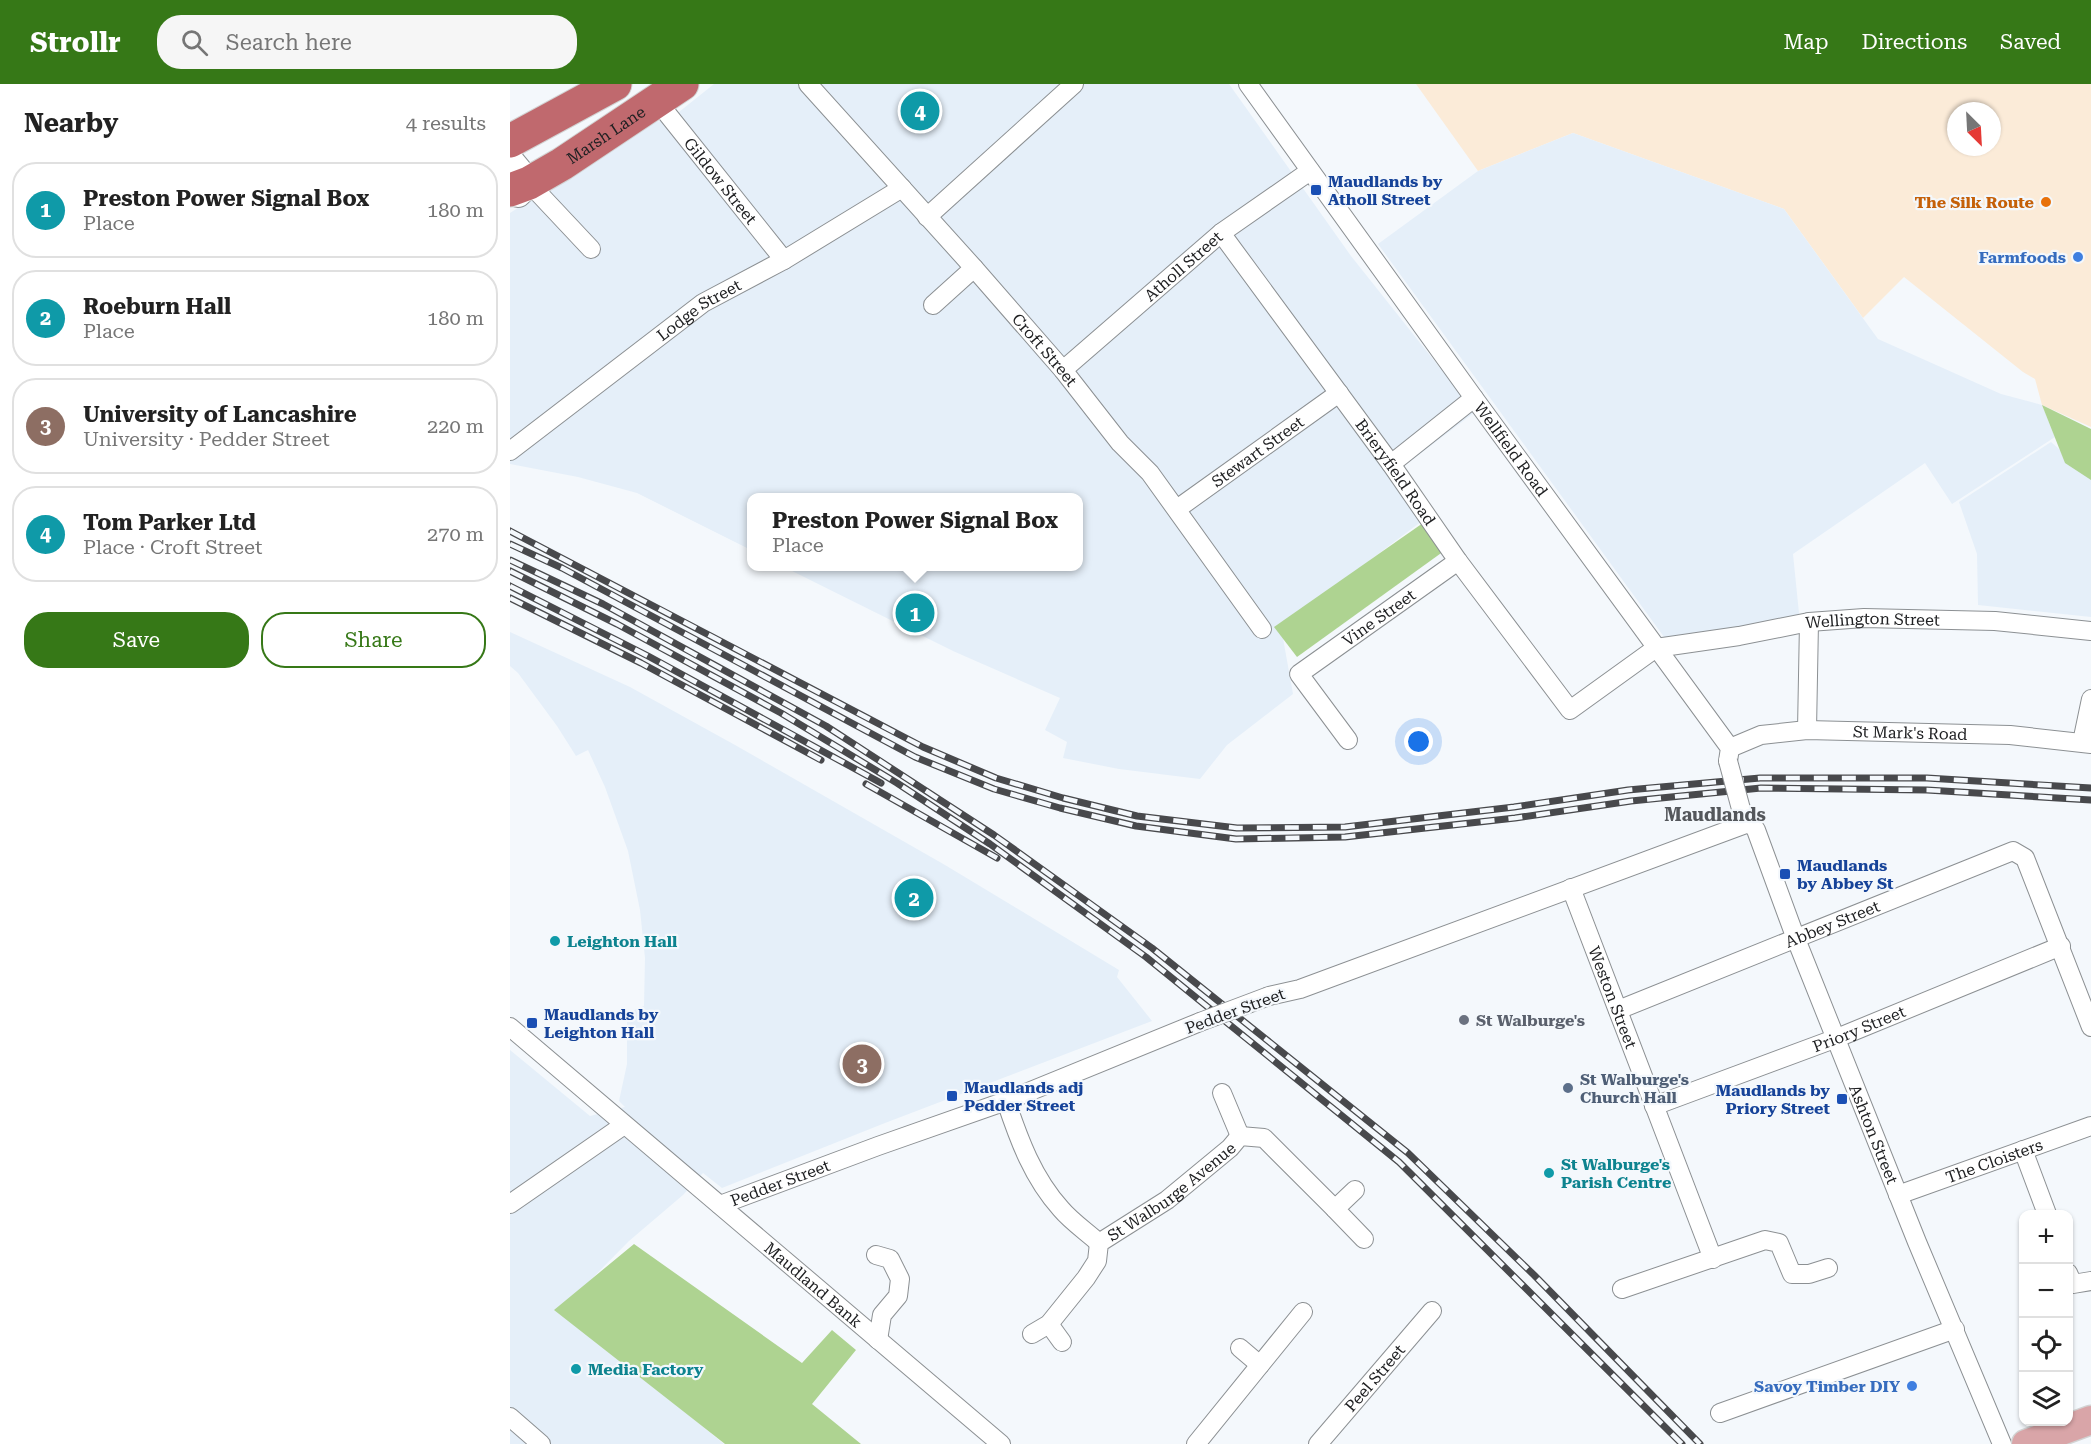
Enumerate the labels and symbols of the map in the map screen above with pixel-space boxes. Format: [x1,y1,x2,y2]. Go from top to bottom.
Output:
pin: 4 [900,88,940,134]
street label: Marsh Lane [563,102,649,168]
north arrow [1947,102,2001,156]
street label: Gildow Street [680,134,761,228]
place label: Maudlands by Atholl Street [1328,172,1443,209]
marker: Maudlands by Atholl Street [1309,183,1323,197]
place label: The Silk Route [1914,193,2034,212]
marker: The Silk Route [2039,195,2053,209]
street label: Atholl Street [1140,227,1226,305]
place label: Farmfoods [1979,248,2066,267]
marker: Farmfoods [2071,250,2085,264]
street label: Lodge Street [653,275,744,345]
street label: Croft Street [1008,309,1082,390]
street label: Wellfield Road [1470,398,1552,500]
street label: Stewart Street [1208,412,1307,491]
street label: Brieryfield Road [1352,415,1440,529]
street label: Vine Street [1338,585,1419,650]
pin: 1 [896,590,934,636]
street label: Wellington Street [1805,608,1940,632]
street label: St Mark's Road [1853,722,1968,743]
your location [1404,727,1433,756]
district label: Maudlands [1664,804,1766,825]
place label: Maudlands by Abbey St [1797,856,1894,893]
marker: Maudlands by Abbey St [1778,867,1792,881]
pin: 2 [894,876,934,920]
street label: Abbey Street [1782,896,1882,951]
place label: Leighton Hall [567,932,678,951]
marker: Leighton Hall [548,934,562,948]
street label: Weston Street [1585,943,1641,1051]
street label: Pedder Street [1183,984,1287,1038]
street label: Priory Street [1810,1002,1908,1056]
place label: Maudlands by Leighton Hall [544,1005,659,1042]
place label: St Walburge's [1476,1011,1585,1030]
marker: St Walburge's [1457,1013,1471,1027]
marker: Maudlands by Leighton Hall [525,1016,539,1030]
pin: 3 [842,1042,882,1086]
place label: St Walburge's Church Hall [1580,1070,1689,1107]
place label: Maudlands adj Pedder Street [964,1078,1083,1115]
marker: St Walburge's Church Hall [1561,1081,1575,1095]
place label: Maudlands by Priory Street [1716,1081,1830,1118]
street label: Ashton Street [1846,1082,1902,1187]
marker: Maudlands adj Pedder Street [945,1089,959,1103]
marker: Maudlands by Priory Street [1835,1092,1849,1106]
street label: The Cloisters [1943,1134,2046,1187]
street label: St Walburge Avenue [1104,1138,1239,1245]
street label: Pedder Street [728,1155,832,1210]
place label: St Walburge's Parish Centre [1561,1155,1671,1192]
marker: St Walburge's Parish Centre [1542,1166,1556,1180]
street label: Maudland Bank [761,1238,866,1331]
street label: Peel Street [1341,1340,1409,1415]
place label: Media Factory [588,1360,704,1379]
marker: Media Factory [569,1362,583,1376]
place label: Savoy Timber DIY [1754,1377,1900,1396]
marker: Savoy Timber DIY [1905,1379,1919,1393]

